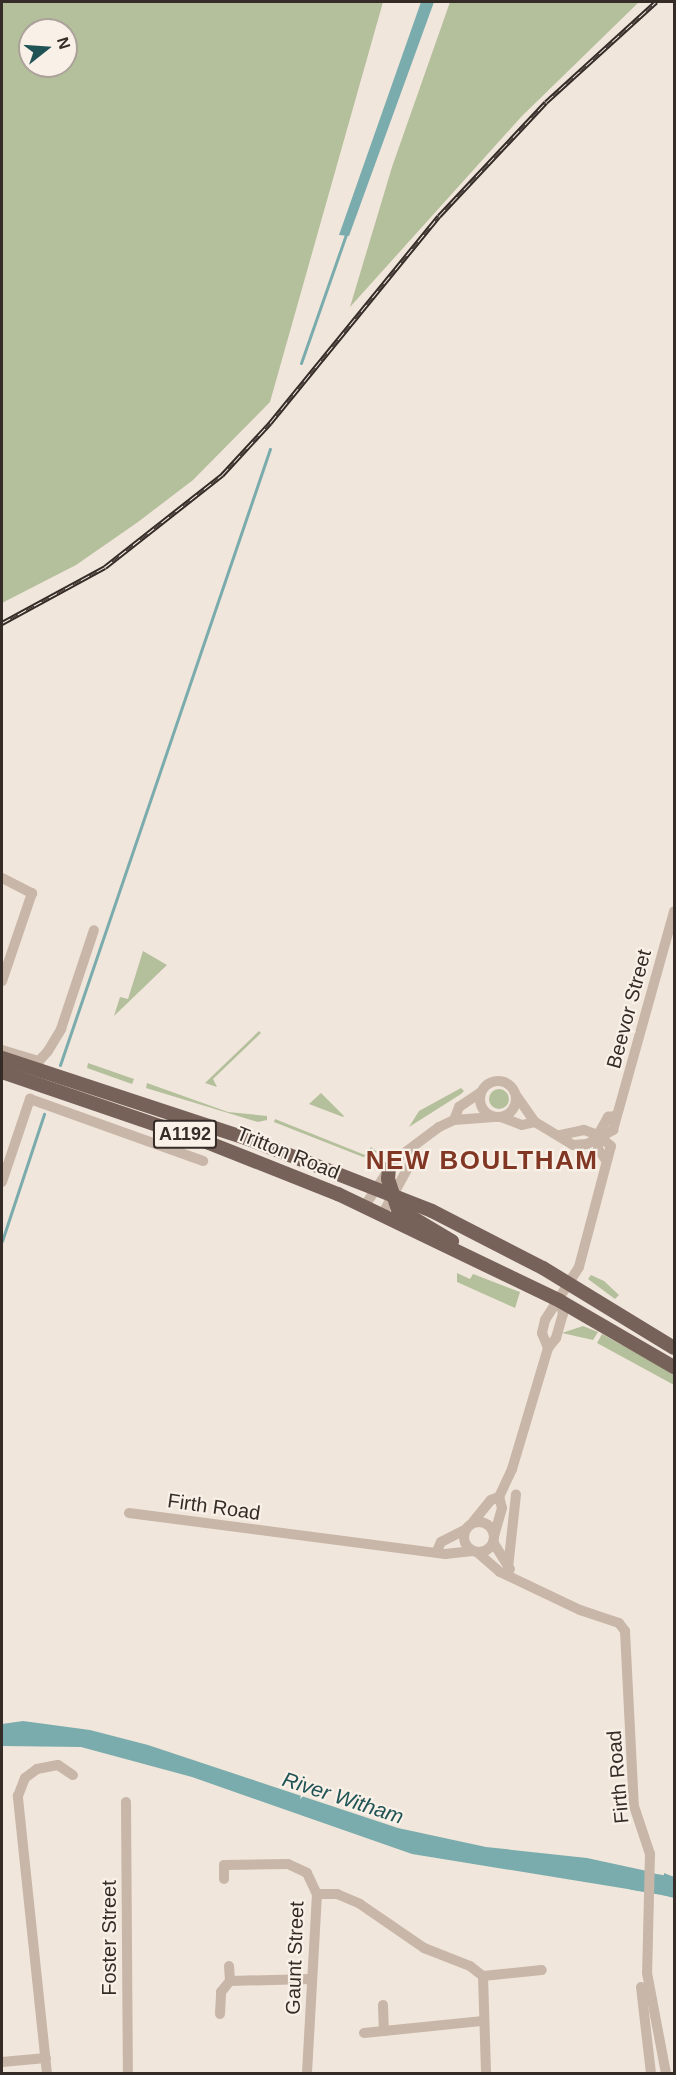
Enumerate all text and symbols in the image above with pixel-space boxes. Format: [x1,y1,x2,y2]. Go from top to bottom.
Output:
north arrow [18,18,78,78]
text: N [54,35,74,51]
street label: Beevor Street [602,947,656,1071]
road number: A1192 [152,1119,218,1149]
street label: Tritton Road [233,1121,343,1185]
district label: NEW BOULTHAM [366,1145,598,1177]
street label: Firth Road [166,1489,262,1525]
street label: Firth Road [602,1729,634,1825]
water label: River Witham [279,1767,407,1829]
street label: Foster Street [97,1880,121,1996]
street label: Gaunt Street [281,1901,309,2015]

